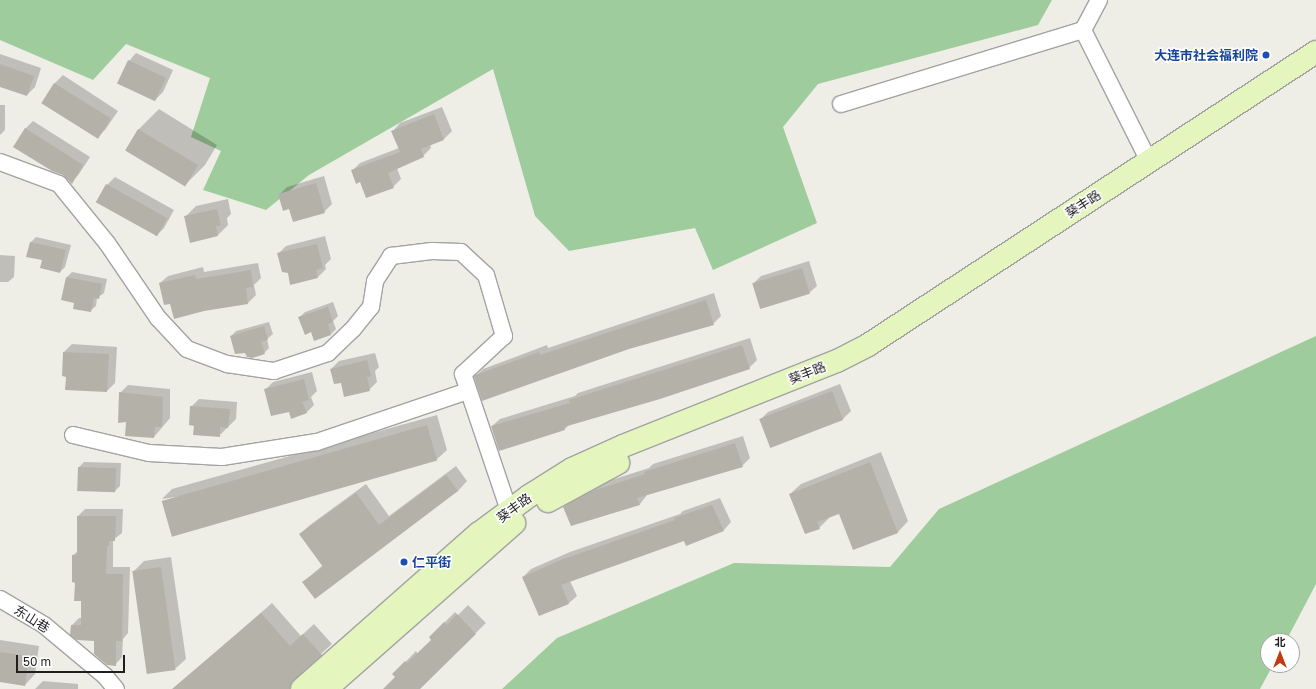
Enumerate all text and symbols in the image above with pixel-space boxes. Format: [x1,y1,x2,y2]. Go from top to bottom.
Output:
place label: 大连市社会福利院 [1154,47,1258,63]
marker: 大连市社会福利院 [1261,50,1271,60]
street label: 葵丰路 [1062,187,1104,221]
street label: 葵丰路 [786,358,828,388]
street label: 葵丰路 [494,490,534,526]
place label: 仁平街 [412,554,451,570]
marker: 仁平街 [399,557,409,567]
street label: 东山巷 [11,602,53,636]
north arrow [1260,633,1300,673]
text: 北 [1275,635,1286,648]
scale bar [18,647,127,673]
text: 50 m [23,654,51,669]

